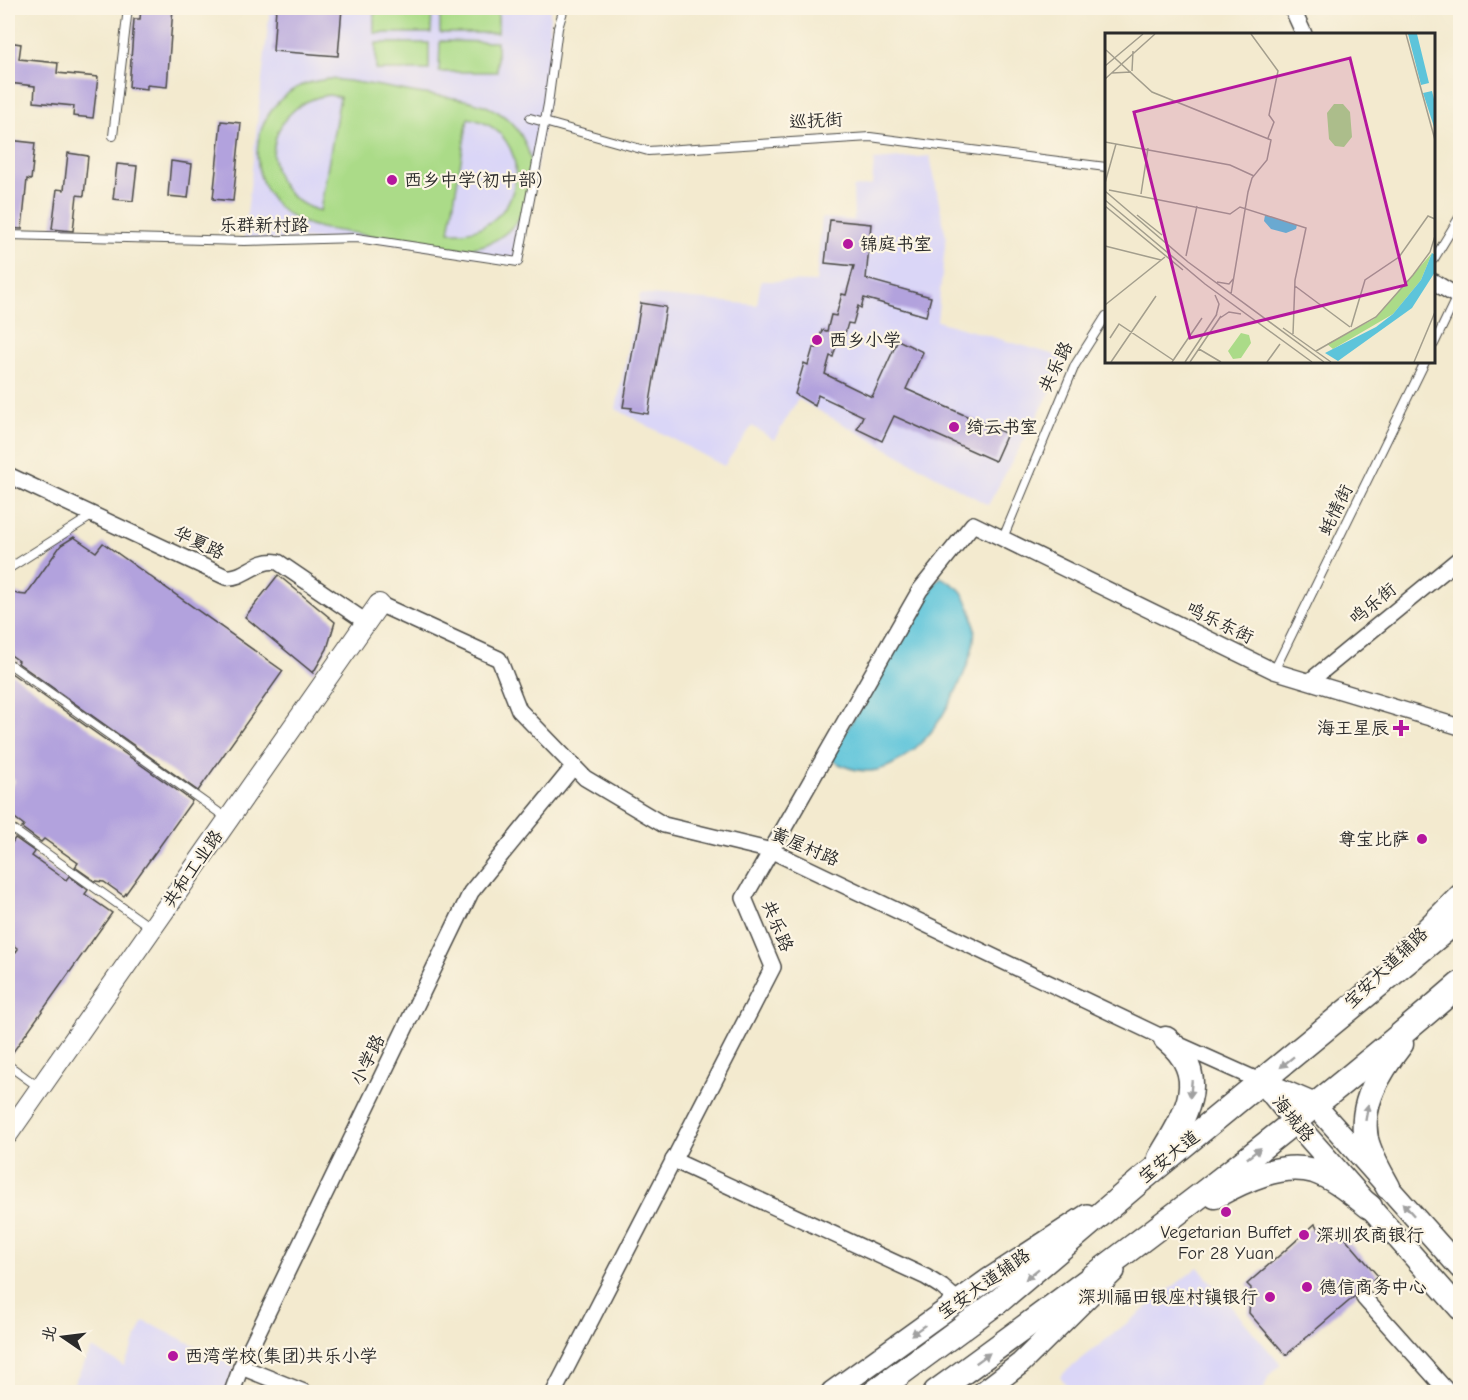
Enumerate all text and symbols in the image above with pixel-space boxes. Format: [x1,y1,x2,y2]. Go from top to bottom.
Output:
inset map [1105,33,1435,363]
street label: 巡抚街 [788,109,844,133]
place label: 西乡中学(初中部) [404,170,542,191]
marker: 西乡中学(初中部) [385,173,399,187]
street label: 乐群新村路 [219,215,309,236]
place label: 锦庭书室 [860,234,932,255]
marker: 锦庭书室 [841,237,855,251]
place label: 西乡小学 [829,330,901,351]
marker: 西乡小学 [810,333,824,347]
street label: 共乐路 [1035,338,1077,396]
place label: 绮云书室 [966,417,1038,438]
marker: 绮云书室 [947,420,961,434]
street label: 蚝情街 [1315,481,1357,539]
street label: 华夏路 [170,522,228,564]
street label: 鸣乐街 [1345,579,1401,629]
street label: 鸣乐东街 [1183,598,1257,648]
place label: 海王星辰 [1317,718,1389,739]
marker: 海王星辰 [1394,721,1408,735]
street label: 黄屋村路 [768,823,842,871]
street label: 共和工业路 [159,826,227,912]
place label: 尊宝比萨 [1338,829,1410,850]
marker: 尊宝比萨 [1415,832,1429,846]
street label: 共乐路 [757,897,797,955]
street label: 宝安大道辅路 [1340,923,1432,1013]
street label: 小学路 [347,1031,389,1089]
one-way arrow [1279,1055,1295,1068]
one-way arrow [1186,1079,1196,1098]
street label: 海城路 [1268,1092,1318,1146]
one-way arrow [1362,1103,1371,1122]
street label: 宝安大道 [1134,1126,1204,1188]
one-way arrow [1246,1146,1262,1159]
one-way arrow [1401,1201,1415,1216]
marker: Vegetarian Buffet For 28 Yuan [1219,1205,1233,1219]
place label: Vegetarian Buffet For 28 Yuan [1161,1222,1292,1264]
place label: 深圳农商银行 [1316,1225,1424,1246]
marker: 深圳农商银行 [1297,1228,1311,1242]
street label: 宝安大道辅路 [934,1244,1034,1324]
one-way arrow [1024,1267,1040,1280]
place label: 德信商务中心 [1319,1277,1427,1298]
marker: 德信商务中心 [1300,1280,1314,1294]
place label: 深圳福田银座村镇银行 [1078,1287,1258,1308]
marker: 深圳福田银座村镇银行 [1263,1290,1277,1304]
north arrow [33,1307,93,1367]
text: 北 [39,1324,60,1344]
one-way arrow [910,1324,925,1336]
place label: 西湾学校(集团)共乐小学 [185,1346,377,1367]
marker: 西湾学校(集团)共乐小学 [166,1349,180,1363]
one-way arrow [975,1352,991,1364]

